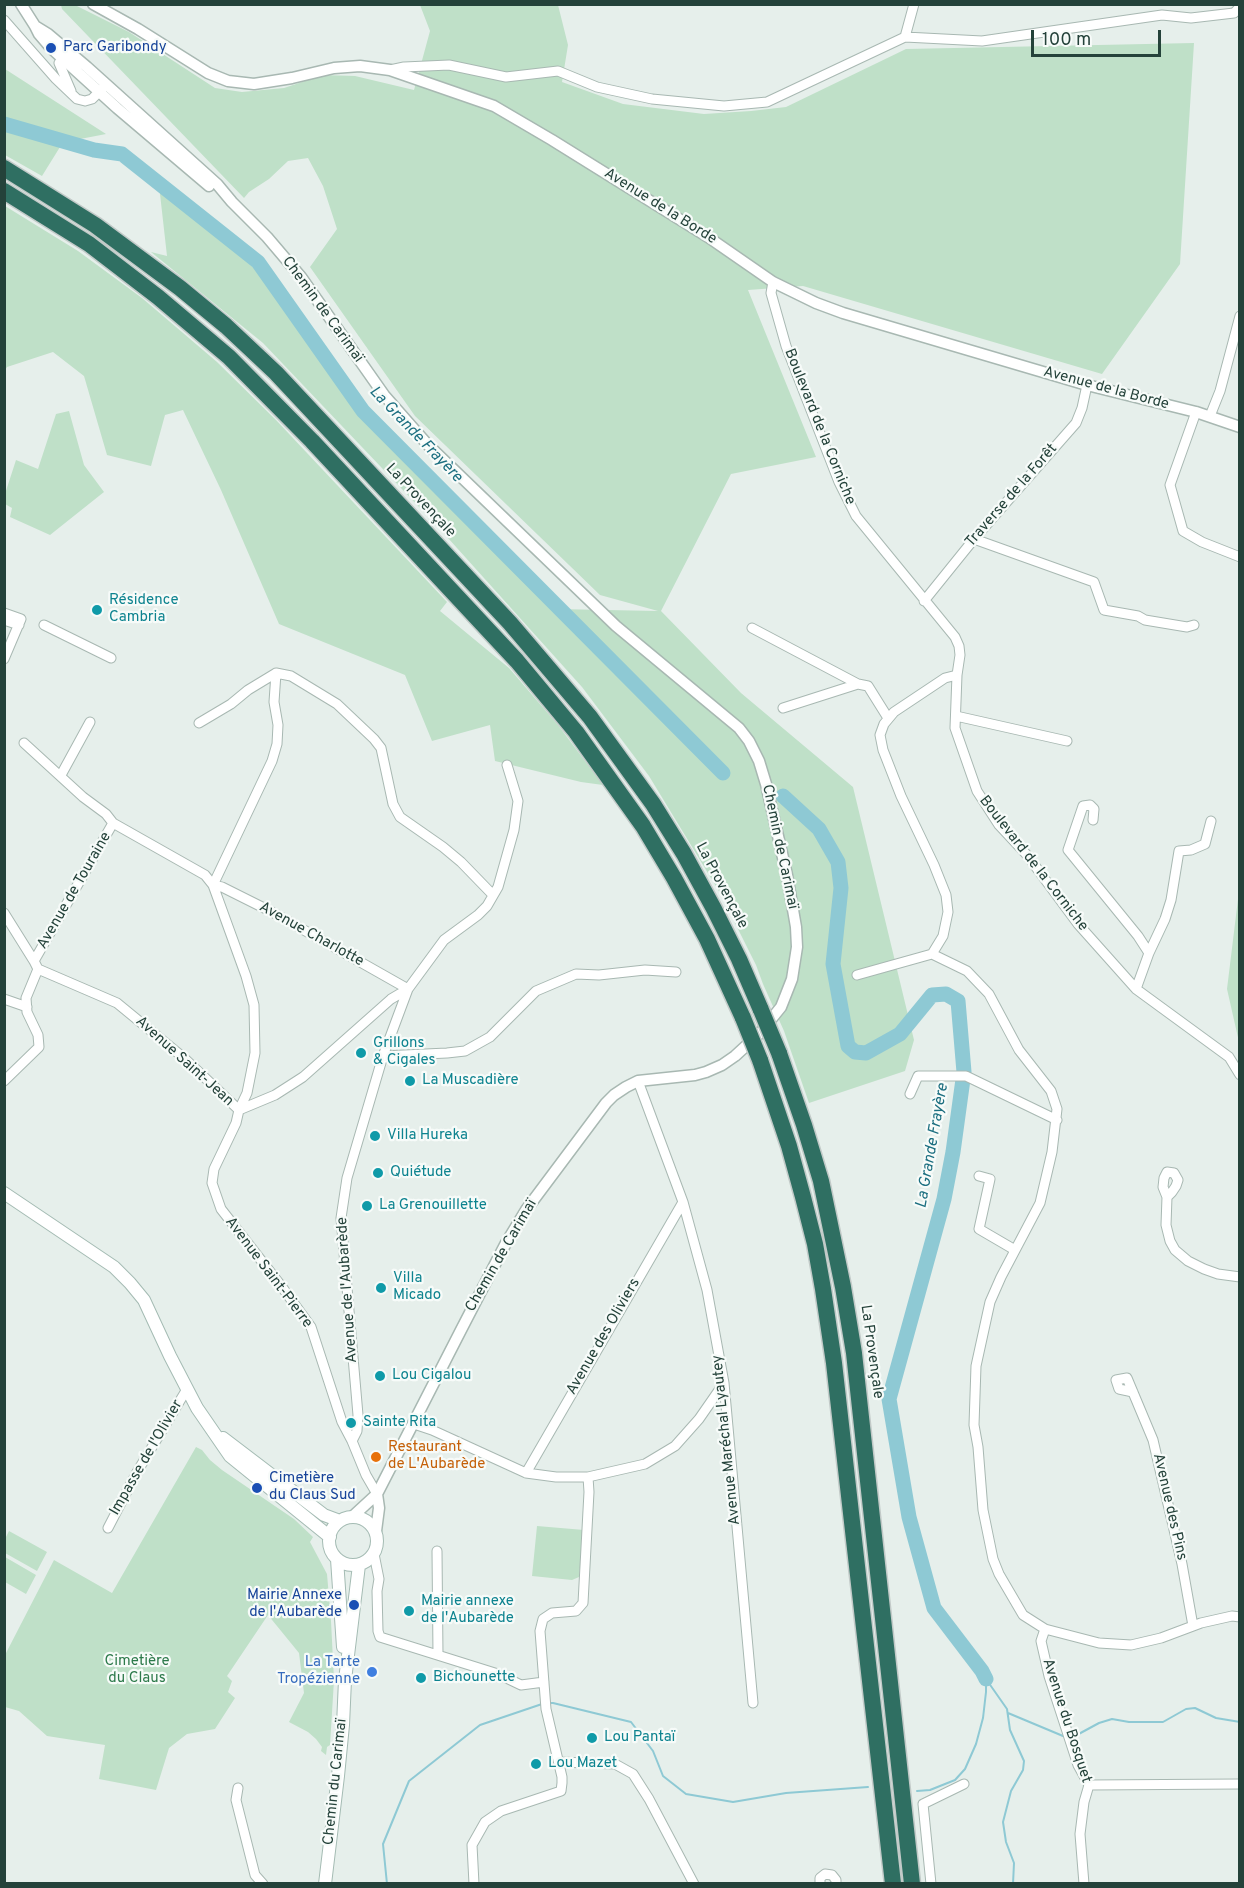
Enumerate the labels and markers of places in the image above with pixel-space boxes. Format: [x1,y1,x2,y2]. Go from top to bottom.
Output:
place label: Parc Garibondy [63,39,167,57]
marker: Parc Garibondy [44,41,58,55]
place label: Résidence Cambria [109,592,179,627]
marker: Résidence Cambria [90,603,104,617]
place label: Grillons & Cigales [373,1035,436,1070]
marker: Grillons & Cigales [354,1046,368,1060]
place label: La Muscadière [422,1072,518,1090]
marker: La Muscadière [403,1074,417,1088]
place label: Villa Hureka [387,1127,468,1145]
marker: Villa Hureka [368,1129,382,1143]
place label: Quiétude [390,1164,451,1182]
marker: Quiétude [371,1166,385,1180]
place label: La Grenouillette [379,1197,487,1215]
marker: La Grenouillette [360,1199,374,1213]
place label: Villa Micado [393,1270,441,1305]
marker: Villa Micado [374,1281,388,1295]
place label: Lou Cigalou [392,1367,471,1385]
marker: Lou Cigalou [373,1369,387,1383]
place label: Sainte Rita [363,1414,436,1432]
marker: Sainte Rita [344,1416,358,1430]
place label: Restaurant de L'Aubarède [388,1439,485,1474]
marker: Restaurant de L'Aubarède [369,1450,383,1464]
place label: Cimetière du Claus Sud [269,1470,356,1505]
marker: Cimetière du Claus Sud [250,1481,264,1495]
place label: Mairie Annexe de l'Aubarède [247,1587,342,1622]
place label: Mairie annexe de l'Aubarède [421,1593,514,1628]
marker: Mairie Annexe de l'Aubarède [347,1598,361,1612]
marker: Mairie annexe de l'Aubarède [402,1604,416,1618]
place label: La Tarte Tropézienne [277,1654,360,1689]
marker: La Tarte Tropézienne [365,1665,379,1679]
place label: Bichounette [433,1669,515,1687]
marker: Bichounette [414,1671,428,1685]
place label: Lou Pantaï [604,1729,675,1747]
marker: Lou Pantaï [585,1731,599,1745]
place label: Lou Mazet [548,1755,617,1773]
marker: Lou Mazet [529,1757,543,1771]

